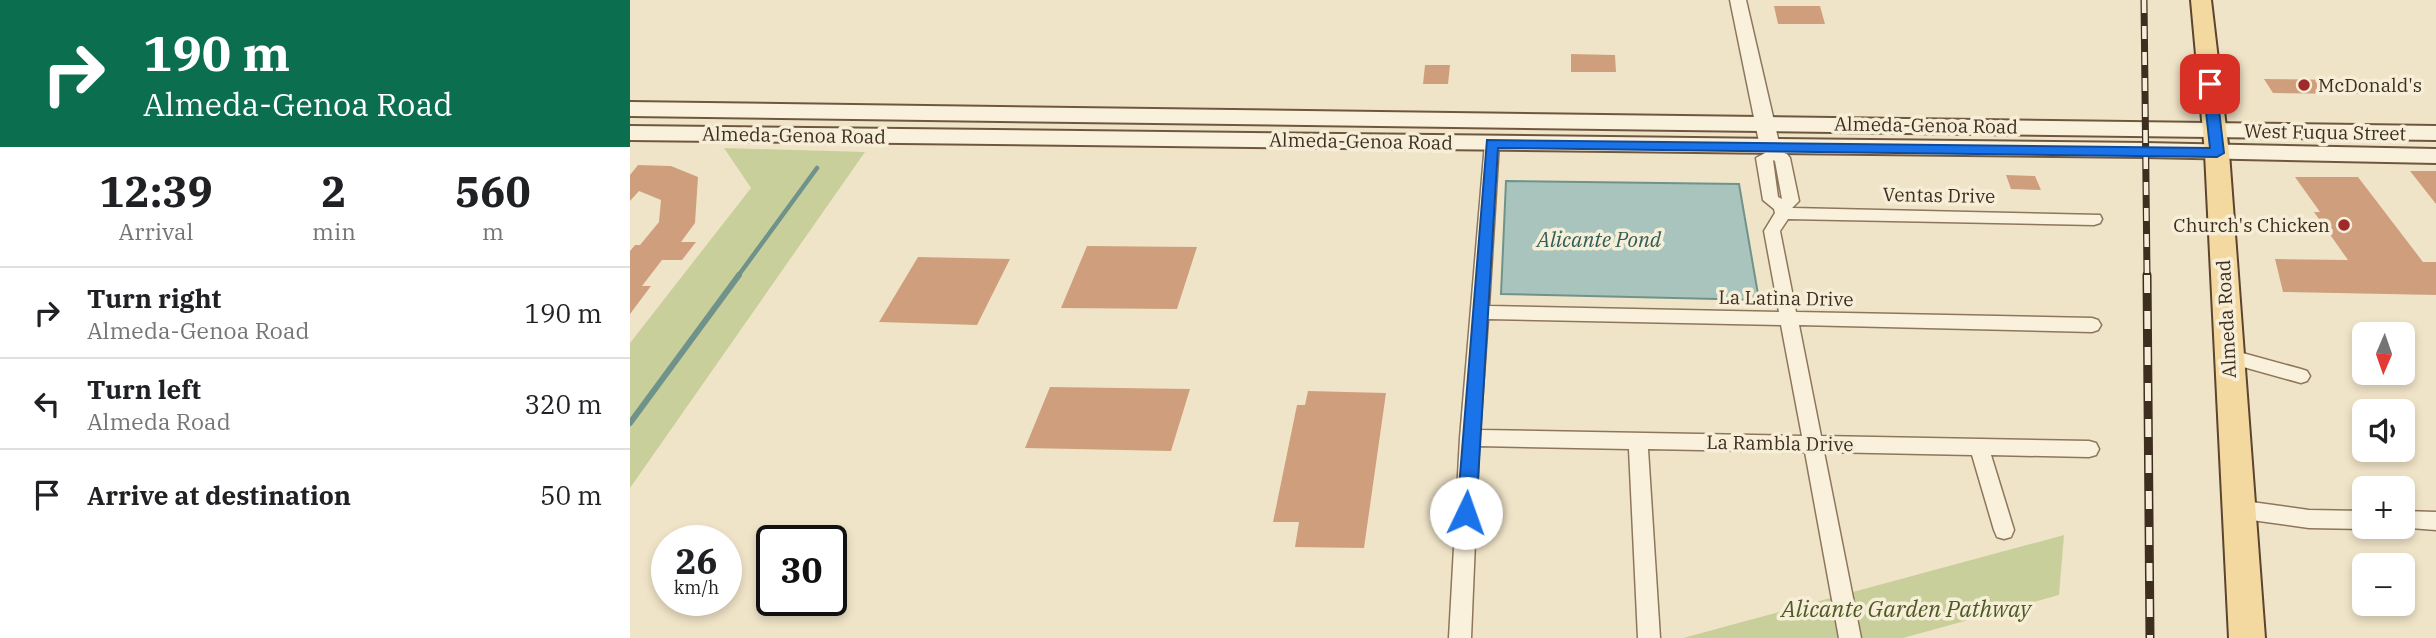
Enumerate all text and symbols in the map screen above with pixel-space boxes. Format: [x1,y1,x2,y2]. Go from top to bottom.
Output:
text: 190 m [143,21,290,84]
icon: right [28,28,119,119]
pin [2180,54,2240,114]
icon: arrive [2191,65,2229,103]
place label: McDonald's [2318,73,2422,97]
marker: McDonald's [2296,77,2312,93]
text: Almeda-Genoa Road [143,83,453,125]
street label: Almeda-Genoa Road [1834,111,2018,139]
street label: West Fuqua Street [2244,119,2407,145]
street label: Almeda-Genoa Road [702,121,886,149]
street label: Almeda-Genoa Road [1269,127,1453,155]
text: 12:39 [99,164,213,219]
text: 2 [321,164,347,219]
text: 560 [455,164,531,219]
street label: Ventas Drive [1882,182,1996,208]
place label: Church's Chicken [2173,213,2330,237]
text: Arrival [119,216,193,246]
text: min [312,216,356,246]
text: m [482,216,504,246]
marker: Church's Chicken [2336,217,2352,233]
water label: Alicante Pond [1535,225,1662,253]
street label: Almeda Road [2211,259,2241,379]
text: Turn right [87,281,221,315]
street label: La Latina Drive [1718,285,1854,311]
icon: right [28,294,66,332]
text: 190 m [524,296,602,330]
text: Almeda-Genoa Road [87,315,310,345]
north arrow [2352,322,2415,385]
map controls [2352,322,2415,616]
text: Turn left [87,372,201,406]
icon: left [28,385,66,423]
text: 320 m [524,387,602,421]
button: sound [2352,399,2415,462]
text: Almeda Road [87,406,231,436]
street label: La Rambla Drive [1706,430,1854,456]
icon: arrive [28,476,66,514]
position arrow [1429,476,1503,550]
button: + [2352,476,2415,539]
text: Arrive at destination [87,478,351,512]
text: 50 m [540,478,602,512]
speed limit sign: 30 [756,525,847,616]
text: 26 [675,538,718,584]
button: − [2352,553,2415,616]
text: km/h [674,576,719,599]
park label: Alicante Garden Pathway [1779,593,2033,623]

